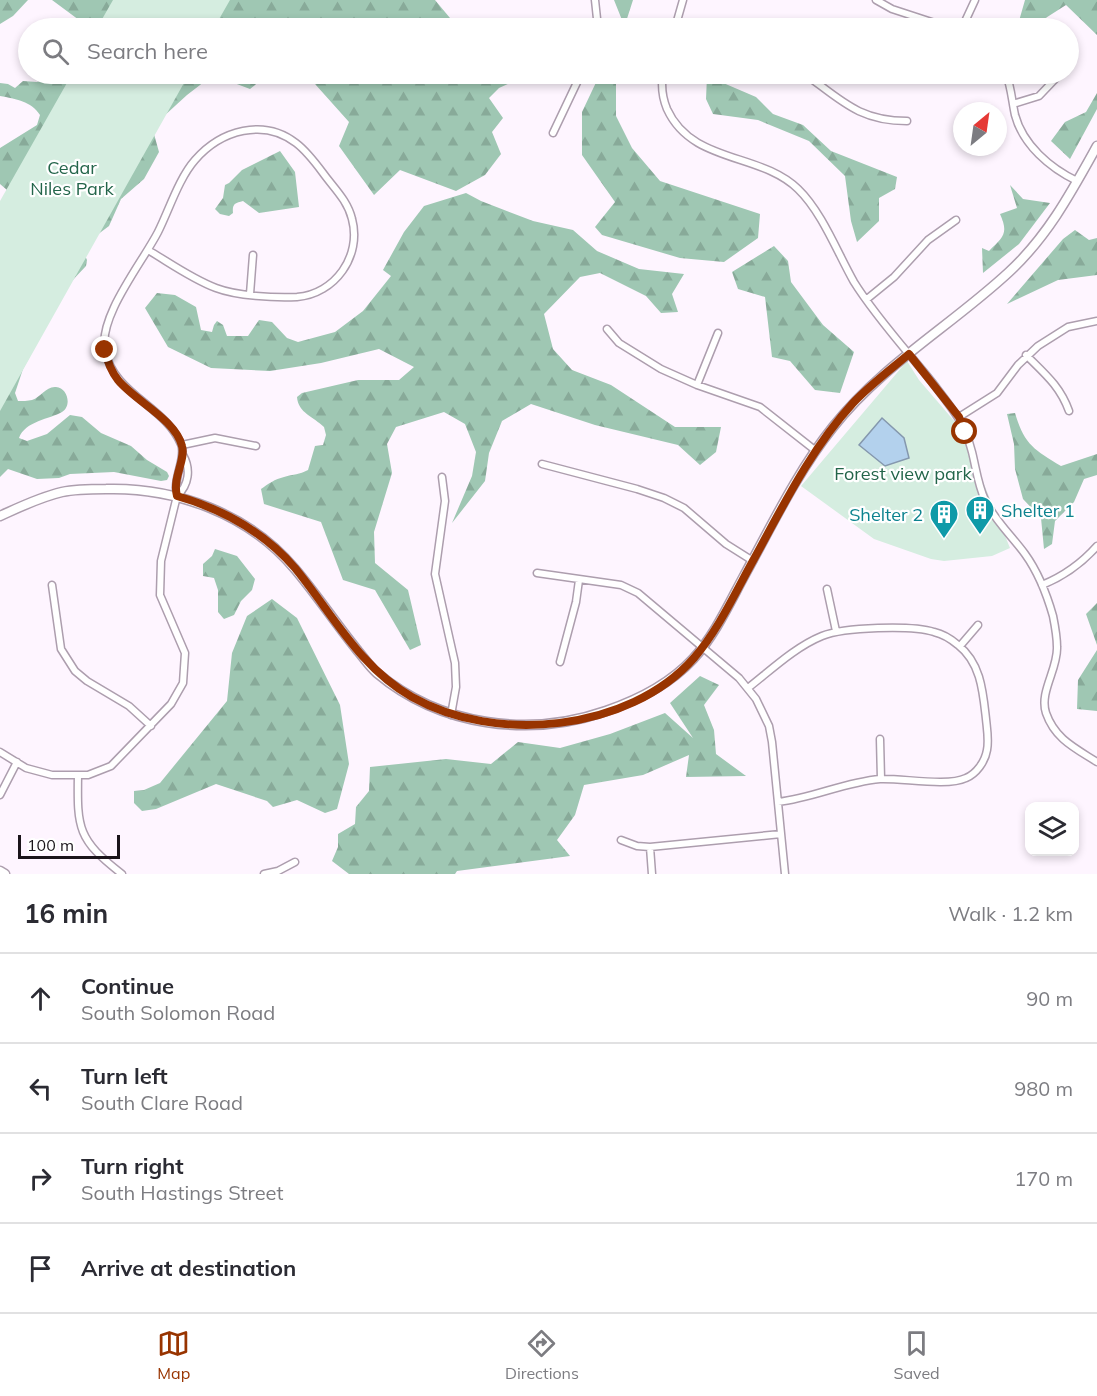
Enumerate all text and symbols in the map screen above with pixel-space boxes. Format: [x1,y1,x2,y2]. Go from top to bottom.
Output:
search box [18,18,1079,84]
icon: search [39,35,72,68]
text: Search here [87,37,208,65]
north arrow [953,102,1007,156]
park label: Cedar Niles Park [30,156,114,200]
route end [91,336,117,362]
route start [951,418,977,444]
park label: Forest view park [834,462,972,485]
building icon: Shelter 1 [964,494,996,536]
building icon: Shelter 2 [928,498,960,540]
place label: Shelter 1 [1001,499,1075,522]
place label: Shelter 2 [849,503,923,526]
map controls [1025,802,1079,856]
button: layers [1025,802,1079,856]
scale bar [18,832,120,860]
text: 100 m [27,835,74,855]
text: 16 min [24,897,108,930]
text: Walk · 1.2 km [948,901,1073,926]
text: Continue [81,972,174,1000]
icon: ahead [24,982,57,1015]
text: 90 m [1026,986,1073,1011]
text: South Solomon Road [81,1000,275,1025]
text: Turn left [81,1062,168,1090]
icon: left [24,1072,57,1105]
text: 980 m [1014,1076,1073,1101]
text: South Clare Road [81,1090,243,1115]
text: Turn right [81,1152,184,1180]
icon: right [24,1162,57,1195]
text: 170 m [1014,1166,1073,1191]
text: South Hastings Street [81,1180,284,1205]
icon: arrive [24,1252,57,1285]
text: Arrive at destination [81,1254,296,1282]
tab: Map [157,1327,190,1383]
tab: Directions [505,1327,579,1383]
tab: Saved [894,1327,940,1383]

